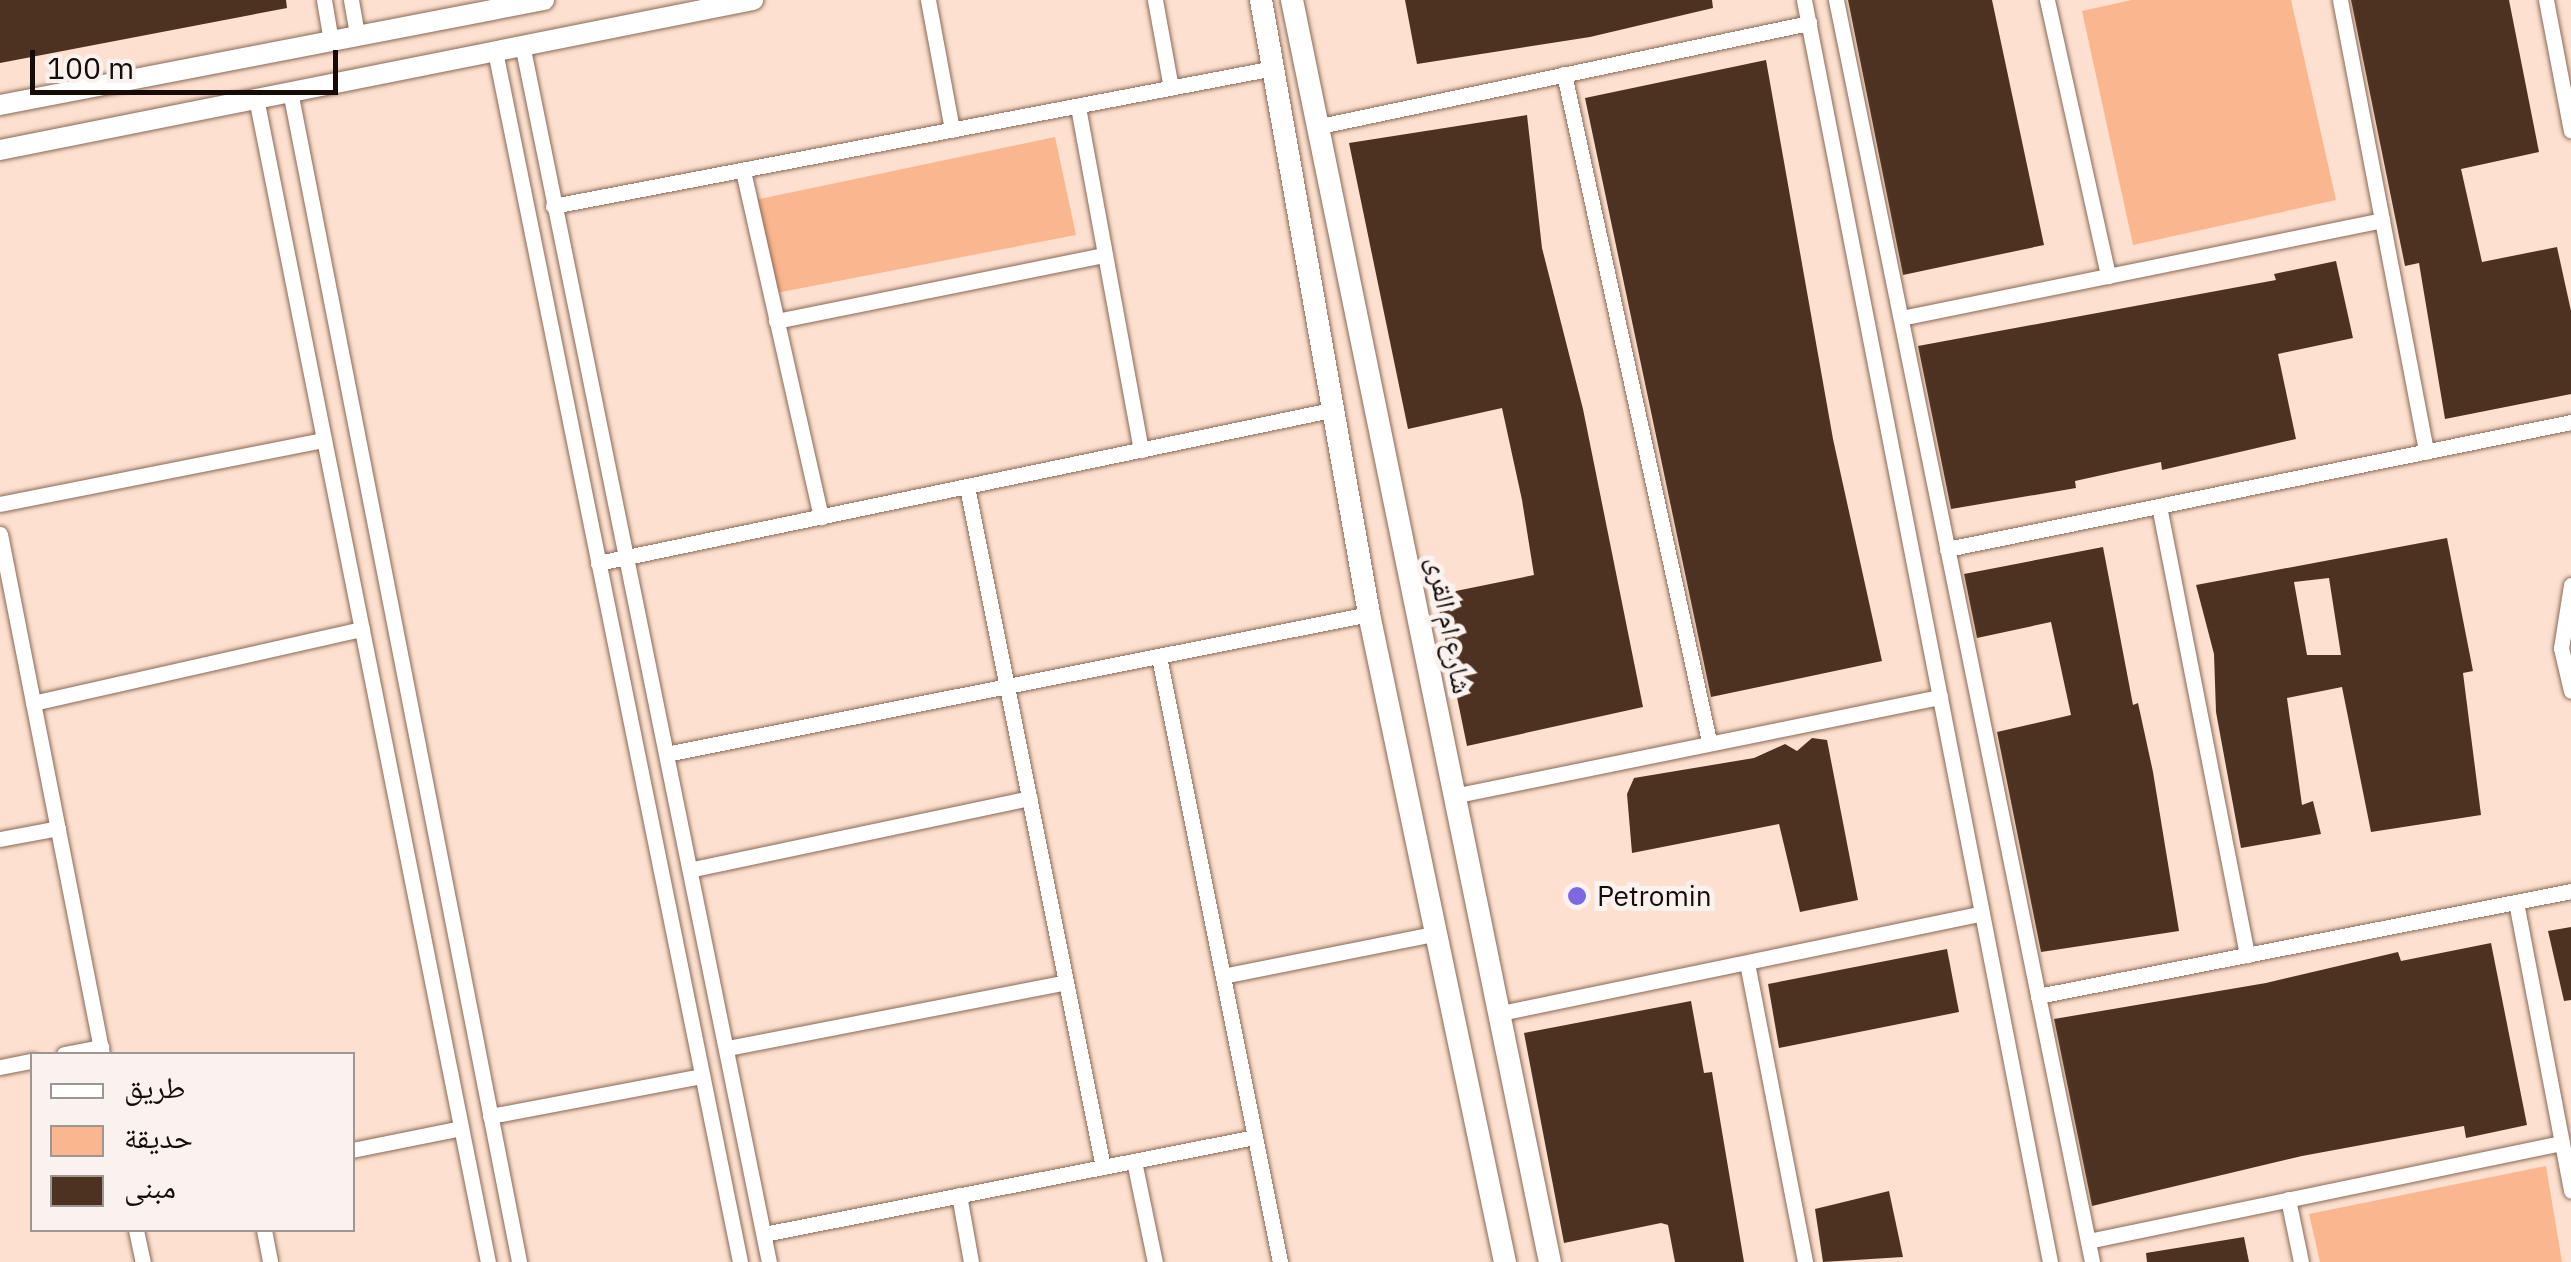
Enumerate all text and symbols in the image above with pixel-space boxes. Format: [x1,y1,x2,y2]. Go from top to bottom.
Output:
scale bar [35,30,342,92]
text: 100 m [47,48,134,87]
street label: شارع ام القرى [1420,554,1480,696]
place label: Petromin [1597,879,1712,913]
marker: Petromin [1566,885,1588,907]
legend [30,1052,355,1232]
text: طريق [124,1067,185,1106]
text: حديقة [124,1117,193,1156]
text: مبنى [124,1167,176,1206]

